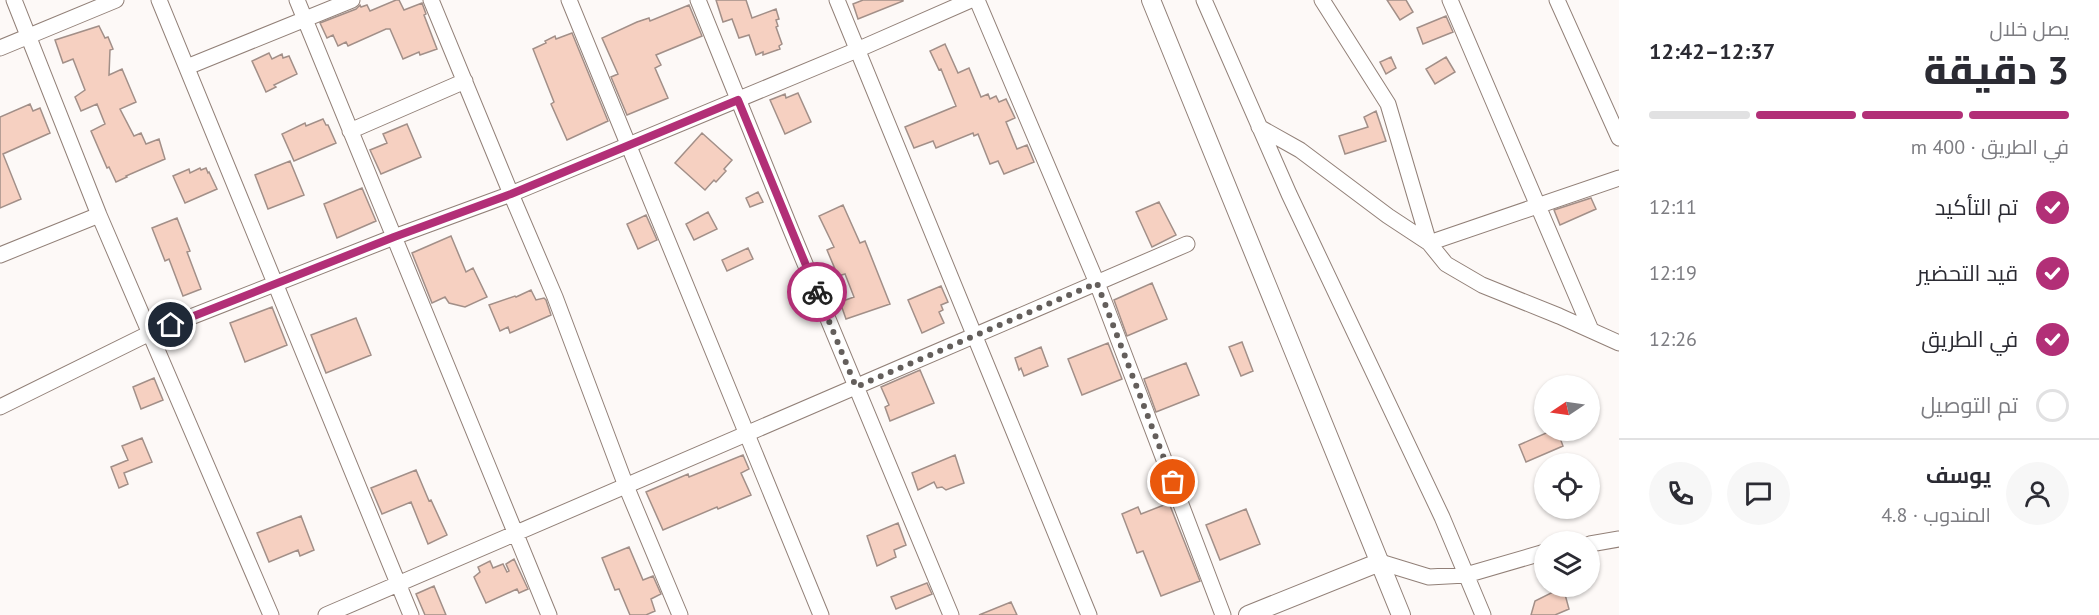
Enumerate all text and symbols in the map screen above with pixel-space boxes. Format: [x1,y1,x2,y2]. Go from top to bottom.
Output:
text: يصل خلال [1989,16,2069,42]
text: 12:37–12:42 [1649,37,1775,65]
text: 3 دقيقة [1924,44,2069,95]
text: في الطريق · 400 m [1911,134,2069,160]
icon: check [2036,191,2069,224]
text: تم التأكيد [1935,193,2018,221]
text: 12:11 [1649,194,1697,220]
icon: check [2036,257,2069,290]
text: قيد التحضير [1917,259,2018,287]
text: 12:19 [1649,260,1697,286]
courier [787,262,847,322]
icon: bike [801,276,834,309]
pin [145,299,196,350]
icon: home [154,308,187,341]
icon: check [2036,323,2069,356]
text: في الطريق [1921,325,2018,353]
text: 12:26 [1649,326,1697,352]
north arrow [1534,375,1600,441]
map controls [1534,375,1600,597]
text: تم التوصيل [1921,391,2018,419]
button: locate [1534,453,1600,519]
pin [1147,456,1198,507]
text: يوسف [1926,461,1991,489]
button: phone [1649,462,1712,525]
button: chat [1727,462,1790,525]
button: person [2006,462,2069,525]
icon: bag [1156,465,1189,498]
text: المندوب · 4.8 [1881,502,1991,528]
button: layers [1534,531,1600,597]

